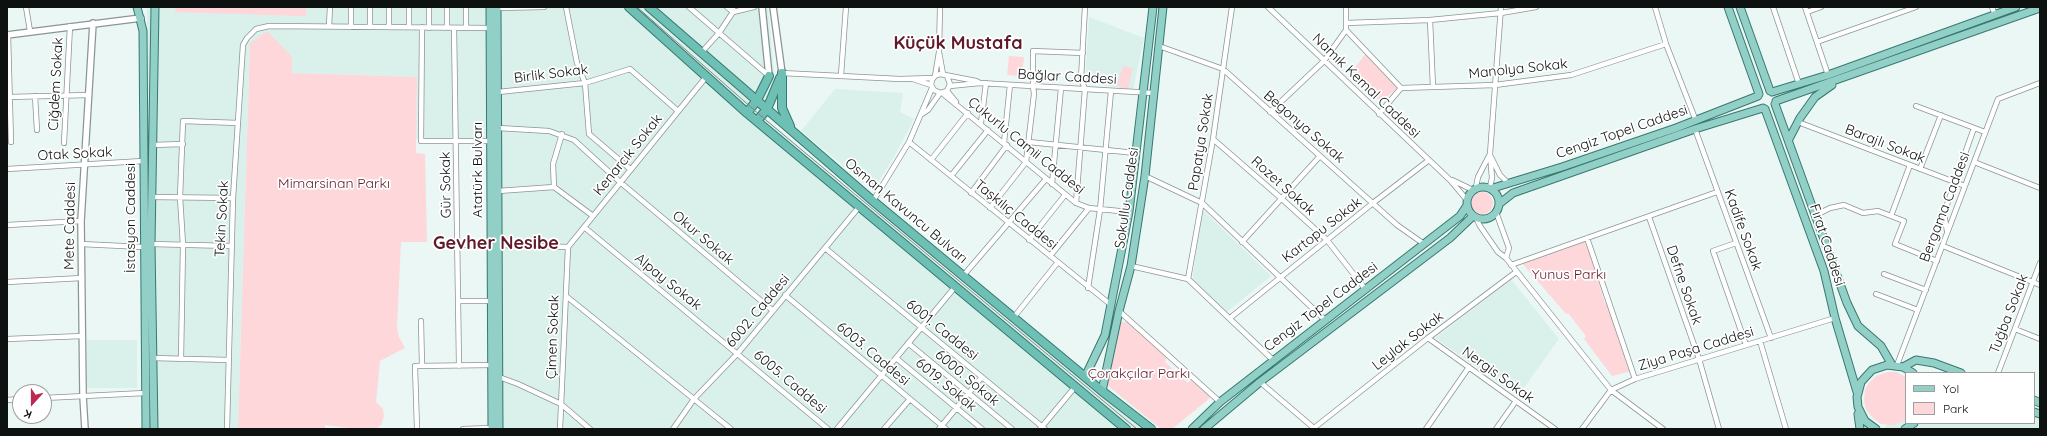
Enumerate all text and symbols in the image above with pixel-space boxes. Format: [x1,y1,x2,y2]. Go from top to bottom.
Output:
street label: Namık Kemal Caddesi [1309,30,1423,142]
district label: Küçük Mustafa [893,33,1023,55]
street label: Ciğdem Sokak [45,37,67,131]
street label: Manolya Sokak [1468,55,1568,83]
street label: Birlik Sokak [513,61,589,87]
street label: Bağlar Caddesi [1017,66,1117,88]
street label: Begonya Sokak [1260,87,1348,167]
street label: Papatya Sokak [1185,92,1217,192]
street label: Çukurlu Camii Caddesi [964,94,1088,198]
street label: Cengiz Topel Caddesi [1554,102,1690,162]
street label: Kenarcık Sokak [590,111,666,199]
street label: Barajlı Sokak [1842,121,1928,167]
street label: Atatürk Bulvarı [470,122,486,218]
street label: Otak Sokak [37,144,113,164]
street label: Sokullu Caddesi [1112,146,1142,250]
street label: Bergama Caddesi [1916,150,1974,264]
street label: Gür Sokak [437,152,455,218]
street label: Rozet Sokak [1248,153,1318,219]
street label: Osman Kavuncu Bulvarı [841,155,971,267]
street label: İstasyon Caddesi [123,163,139,273]
park label: Mimarsinan Parkı [278,176,390,192]
street label: Taşkılıç Caddesi [971,176,1061,254]
street label: Tekin Sokak [212,180,232,258]
street label: Mete Caddesi [61,182,79,270]
street label: Kadife Sokak [1721,187,1765,273]
street label: Kartopu Sokak [1279,194,1365,266]
street label: Fırat Caddesi [1806,202,1848,288]
street label: Okur Sokak [669,207,737,269]
district label: Gevher Nesibe [433,233,559,255]
street label: Defne Sokak [1663,243,1705,327]
street label: Alpay Sokak [631,250,705,314]
street label: Cengiz Topel Caddesi [1261,259,1381,355]
park label: Yunus Parkı [1532,267,1606,283]
street label: 6002. Caddesi [723,271,793,351]
street label: Tuğba Sokak [1986,272,2032,356]
street label: Çimen Sokak [543,295,563,379]
street label: 6001. Caddesi [903,296,981,364]
street label: Leylak Sokak [1369,308,1447,374]
street label: 6003. Caddesi [833,319,913,389]
street label: Ziya Paşa Caddesi [1636,323,1756,375]
street label: Nergis Sokak [1459,343,1537,407]
street label: 6000. Sokak [931,346,1003,410]
street label: 6005. Caddesi [750,347,830,417]
street label: 6019. Sokak [912,355,980,415]
park label: Çorakçılar Parkı [1088,366,1190,382]
legend [1905,372,2035,424]
text: Yol [1943,381,1959,396]
north arrow [12,384,52,424]
text: Park [1943,401,1968,416]
text: K [22,406,34,422]

